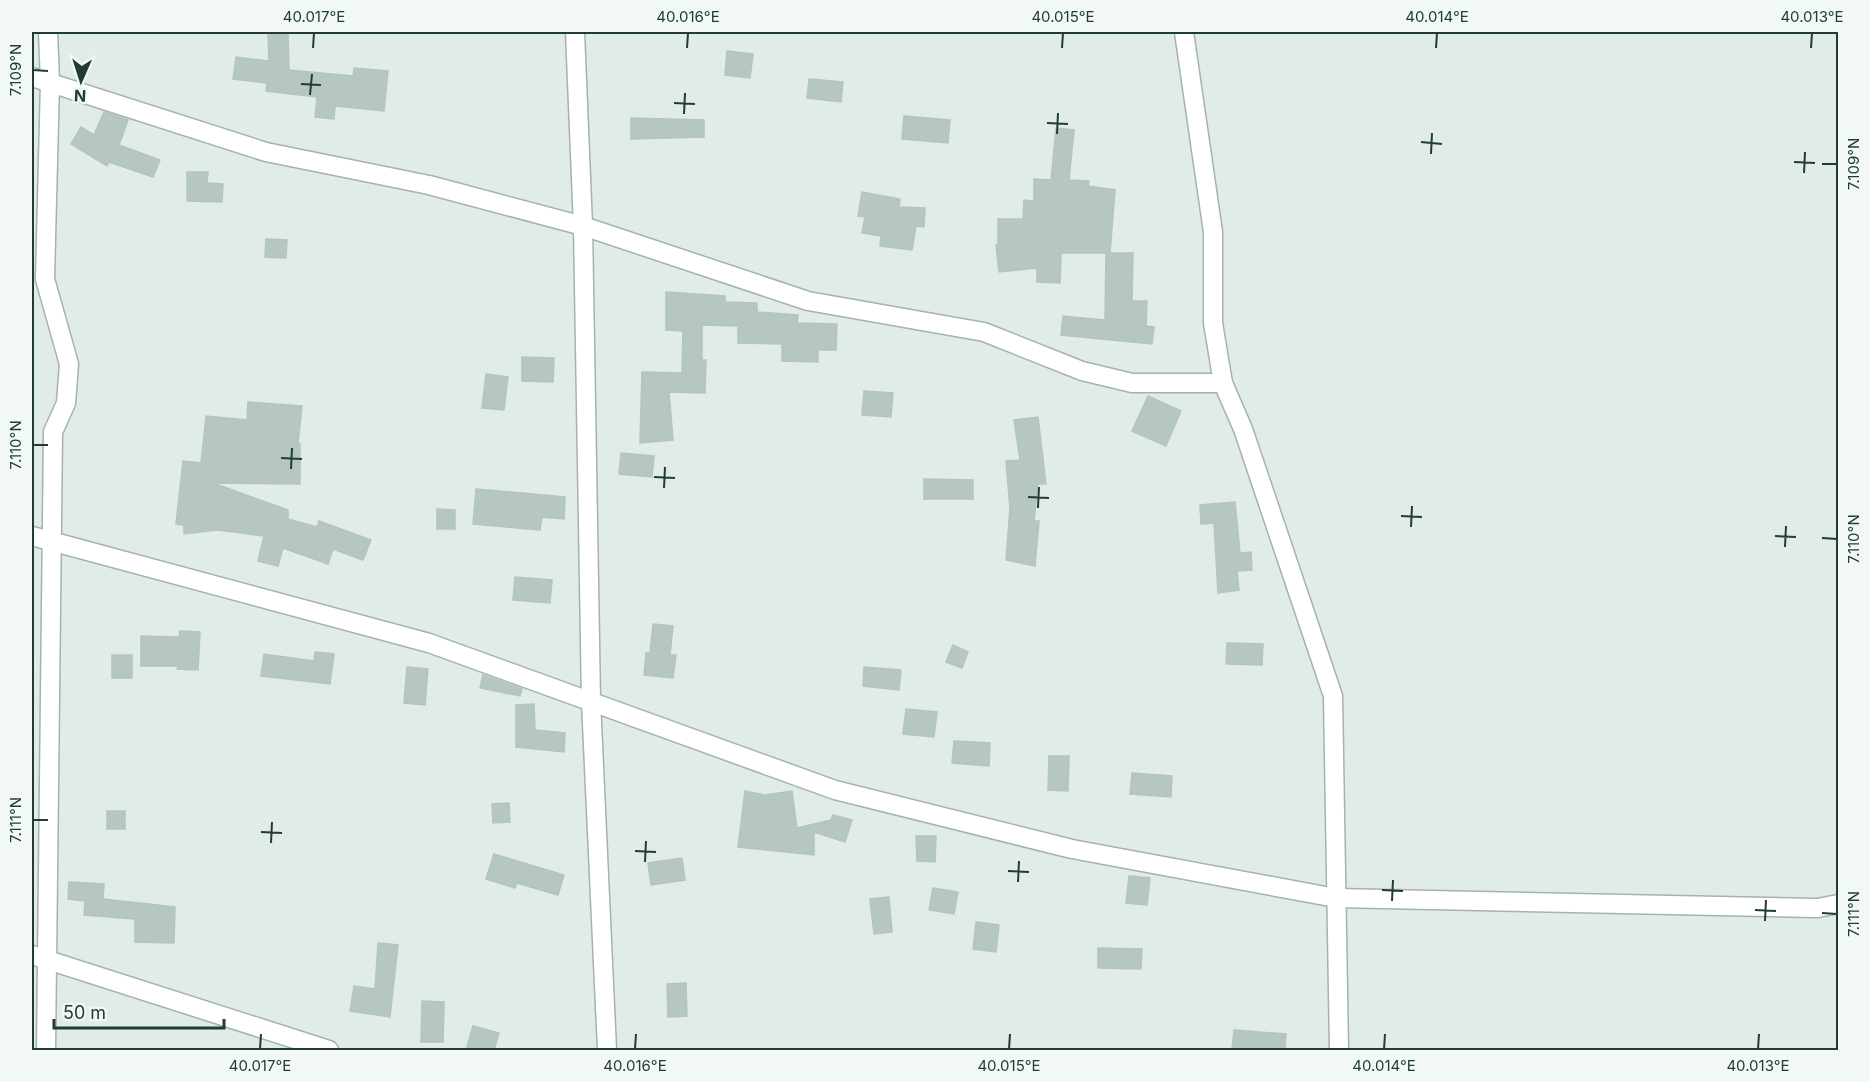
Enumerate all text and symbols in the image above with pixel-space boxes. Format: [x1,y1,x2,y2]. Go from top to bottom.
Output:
text: 40.017°E [283,7,345,26]
text: 40.016°E [656,7,720,26]
text: 40.015°E [1031,7,1095,26]
text: 40.014°E [1405,7,1469,26]
text: 40.013°E [1780,7,1844,26]
text: 7.109°N [6,44,25,96]
north arrow [51,51,111,111]
text: N [74,86,87,106]
text: 7.109°N [1844,138,1863,190]
text: 7.110°N [6,420,25,470]
text: 7.110°N [1844,514,1863,564]
text: 7.111°N [6,797,25,843]
text: 7.111°N [1844,891,1863,937]
scale bar [54,992,224,1030]
text: 50 m [63,1002,106,1023]
text: 40.017°E [229,1056,291,1075]
text: 40.016°E [603,1056,667,1075]
text: 40.015°E [977,1056,1041,1075]
text: 40.014°E [1352,1056,1416,1075]
text: 40.013°E [1726,1056,1790,1075]

